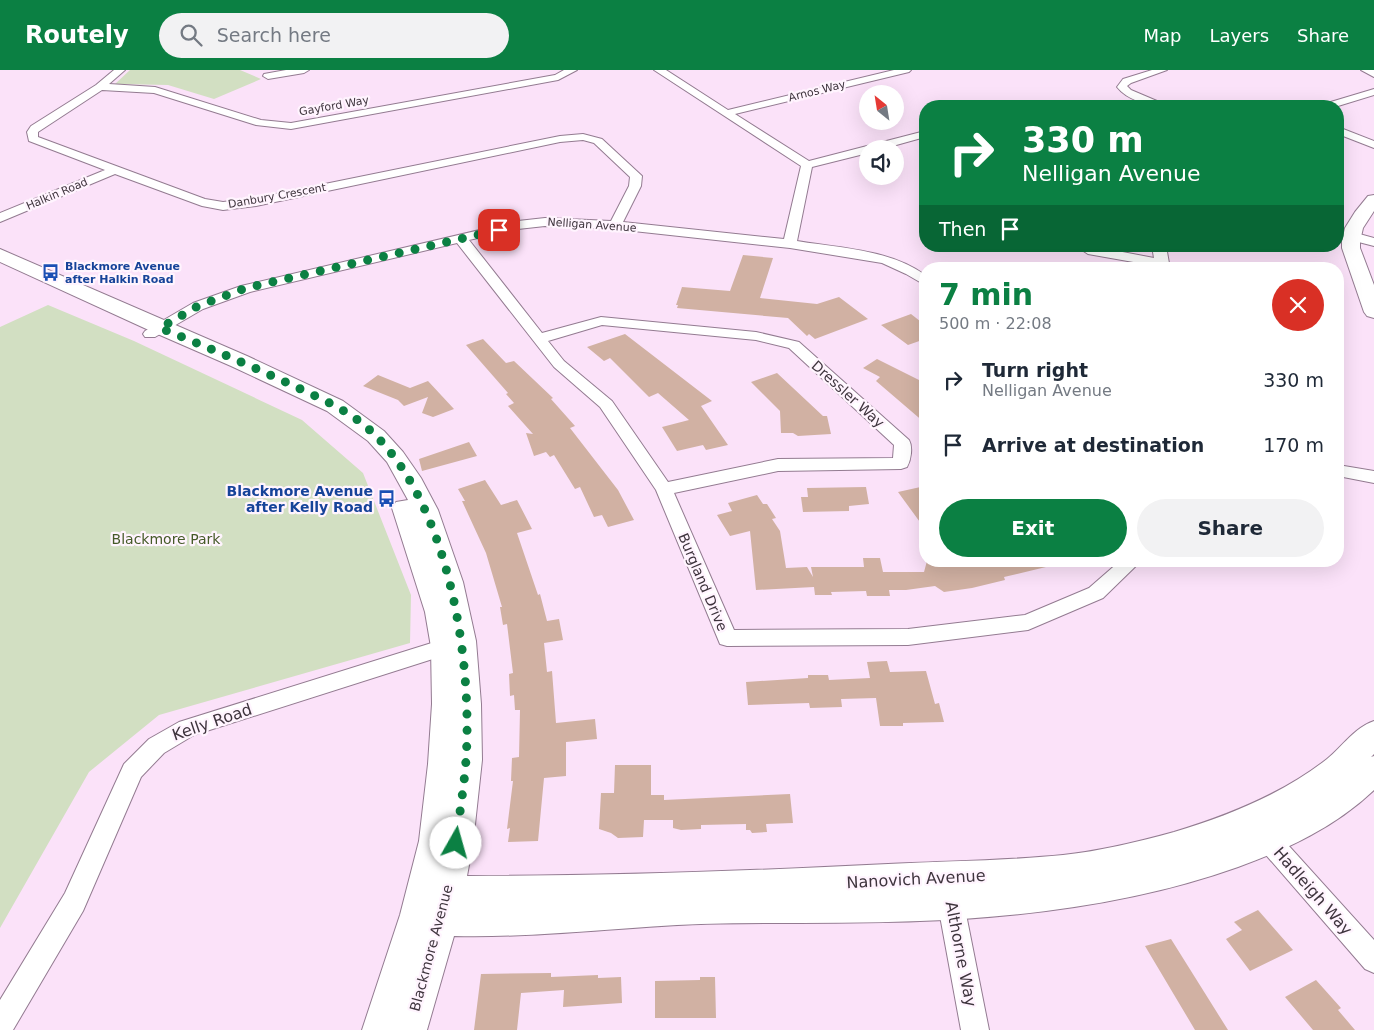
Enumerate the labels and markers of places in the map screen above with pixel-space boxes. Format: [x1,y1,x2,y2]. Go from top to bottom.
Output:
pin [478,209,520,251]
place label: Blackmore Avenue after Halkin Road [65,260,180,286]
bus stop icon: Blackmore Avenue after Halkin Road [41,262,61,282]
place label: Blackmore Avenue after Kelly Road [227,483,373,515]
bus stop icon: Blackmore Avenue after Kelly Road [377,489,397,509]

